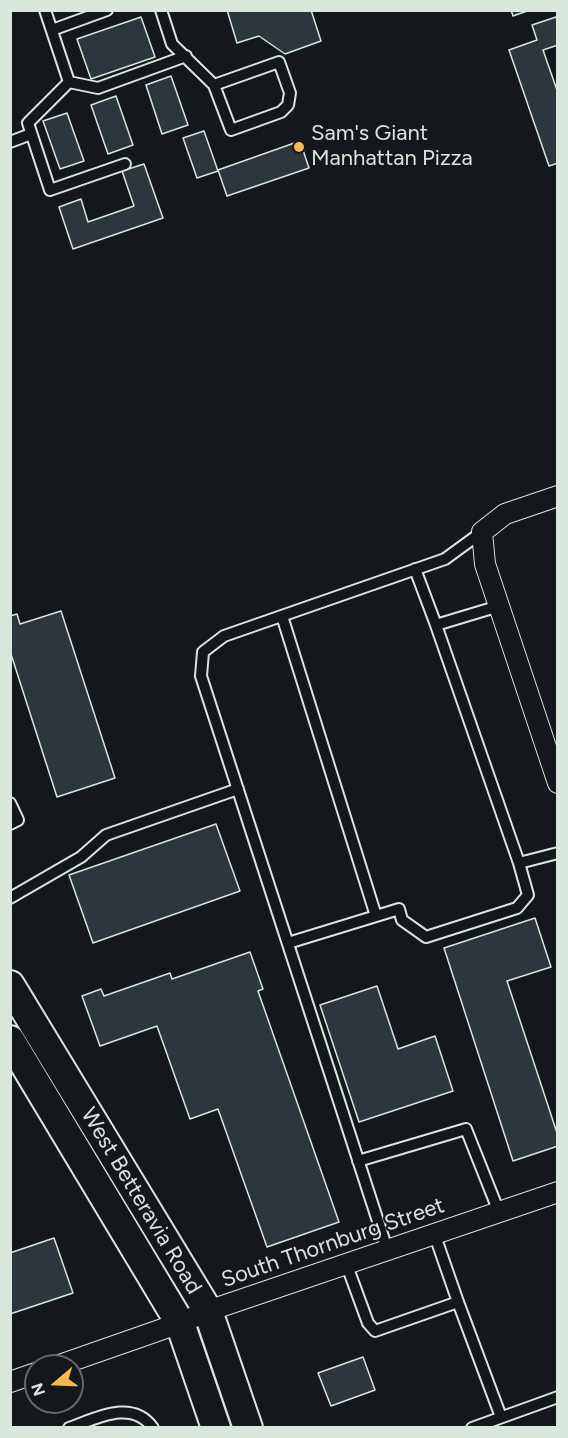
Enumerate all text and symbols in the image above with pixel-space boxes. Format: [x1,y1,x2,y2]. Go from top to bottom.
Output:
place label: Sam's Giant Manhattan Pizza [311,121,473,172]
marker: Sam's Giant Manhattan Pizza [292,140,306,154]
street label: West Betteravia Road [75,1103,207,1299]
street label: South Thornburg Street [218,1192,448,1294]
north arrow [24,1354,84,1414]
text: N [27,1380,49,1398]

